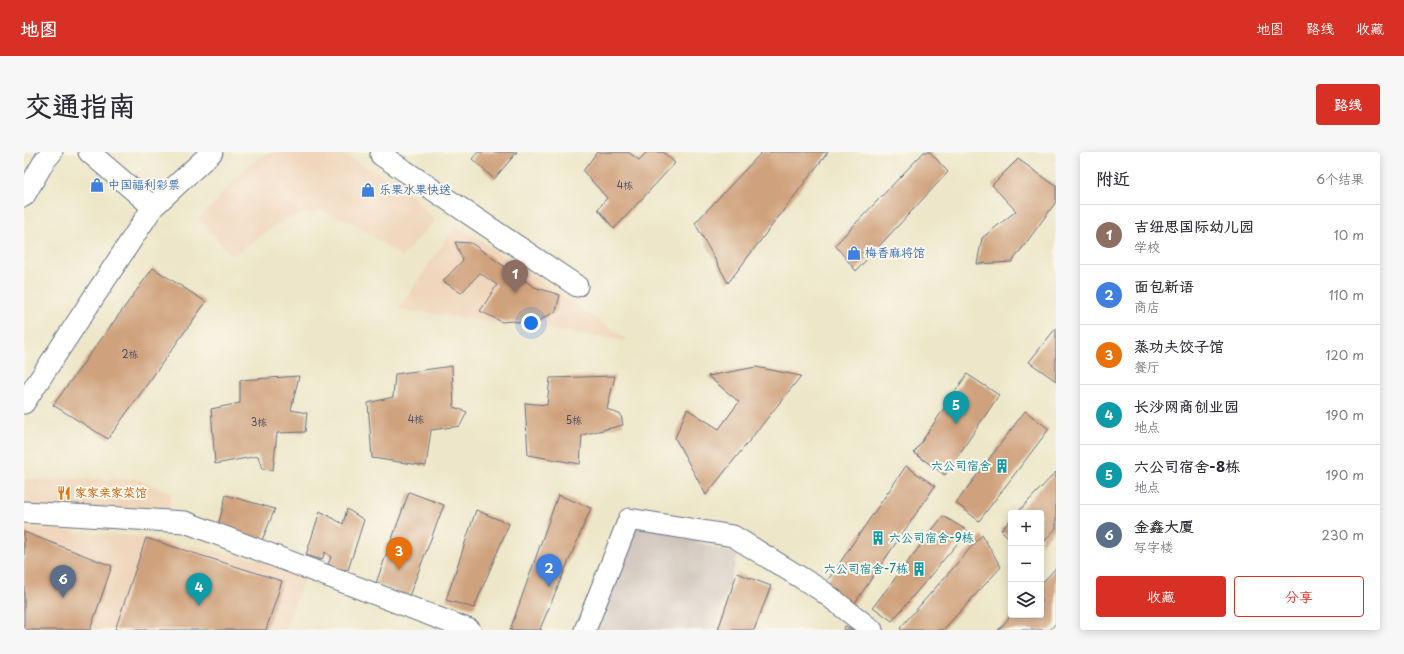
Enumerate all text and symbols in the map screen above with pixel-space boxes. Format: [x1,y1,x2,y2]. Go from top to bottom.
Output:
text: 地图 [20,14,58,42]
text: 地图 [1256,18,1284,39]
text: 路线 [1306,18,1334,39]
text: 收藏 [1356,18,1384,39]
text: 交通指南 [24,83,136,126]
button: 路线 [1316,84,1380,125]
text: 附近 [1096,165,1130,191]
text: 6个结果 [1316,169,1364,188]
place label: 中国福利彩票 [108,175,180,193]
shop icon: 中国福利彩票 [89,177,105,193]
house number: 4栋 [617,177,633,192]
place label: 乐果水果快送 [379,180,451,198]
shop icon: 乐果水果快送 [360,182,376,198]
text: 吉纽思国际幼儿园 [1134,214,1254,237]
text: 1 [1106,225,1112,244]
text: 10 m [1334,225,1364,244]
text: 学校 [1134,237,1160,256]
place label: 梅香麻将馆 [865,243,925,261]
shop icon: 梅香麻将馆 [846,245,862,261]
pin: 1 [502,260,528,293]
text: 面包新语 [1134,274,1194,297]
text: 2 [1104,285,1114,304]
text: 110 m [1329,285,1364,304]
text: 商店 [1134,297,1160,316]
your location [521,313,541,333]
text: 蒸功夫饺子馆 [1134,334,1224,357]
text: 3 [1105,345,1113,364]
text: 120 m [1325,345,1364,364]
house number: 2栋 [121,346,139,361]
text: 餐厅 [1134,357,1160,376]
pin: 5 [943,391,969,424]
text: 长沙网商创业园 [1134,394,1239,417]
text: 4 [1105,405,1113,424]
text: 190 m [1325,405,1364,424]
house number: 4栋 [408,411,424,426]
house number: 5栋 [566,412,582,427]
house number: 3栋 [251,414,267,429]
text: 地点 [1134,417,1160,436]
text: 六公司宿舍-8栋 [1134,454,1240,477]
place label: 六公司宿舍 [931,456,991,474]
building icon: 六公司宿舍 [994,458,1010,474]
text: 5 [1105,465,1113,484]
text: 190 m [1325,465,1364,484]
text: 地点 [1134,477,1160,496]
place label: 家家亲家菜馆 [75,483,147,501]
restaurant icon: 家家亲家菜馆 [56,485,72,501]
map controls [1008,510,1044,618]
button: + [1008,510,1044,546]
text: 金鑫大厦 [1134,514,1194,537]
text: 6 [1104,525,1114,544]
text: 230 m [1322,525,1364,544]
place label: 六公司宿舍-9栋 [889,528,974,546]
building icon: 六公司宿舍-9栋 [870,530,886,546]
pin: 3 [386,537,412,570]
text: 写字楼 [1134,537,1173,556]
button: − [1008,546,1044,582]
pin: 2 [536,554,562,587]
place label: 六公司宿舍-7栋 [824,559,908,577]
building icon: 六公司宿舍-7栋 [911,561,927,577]
pin: 6 [50,565,76,598]
pin: 4 [186,573,212,606]
button: 收藏 [1096,576,1226,617]
button: 分享 [1234,576,1364,617]
button: layers [1008,582,1044,618]

